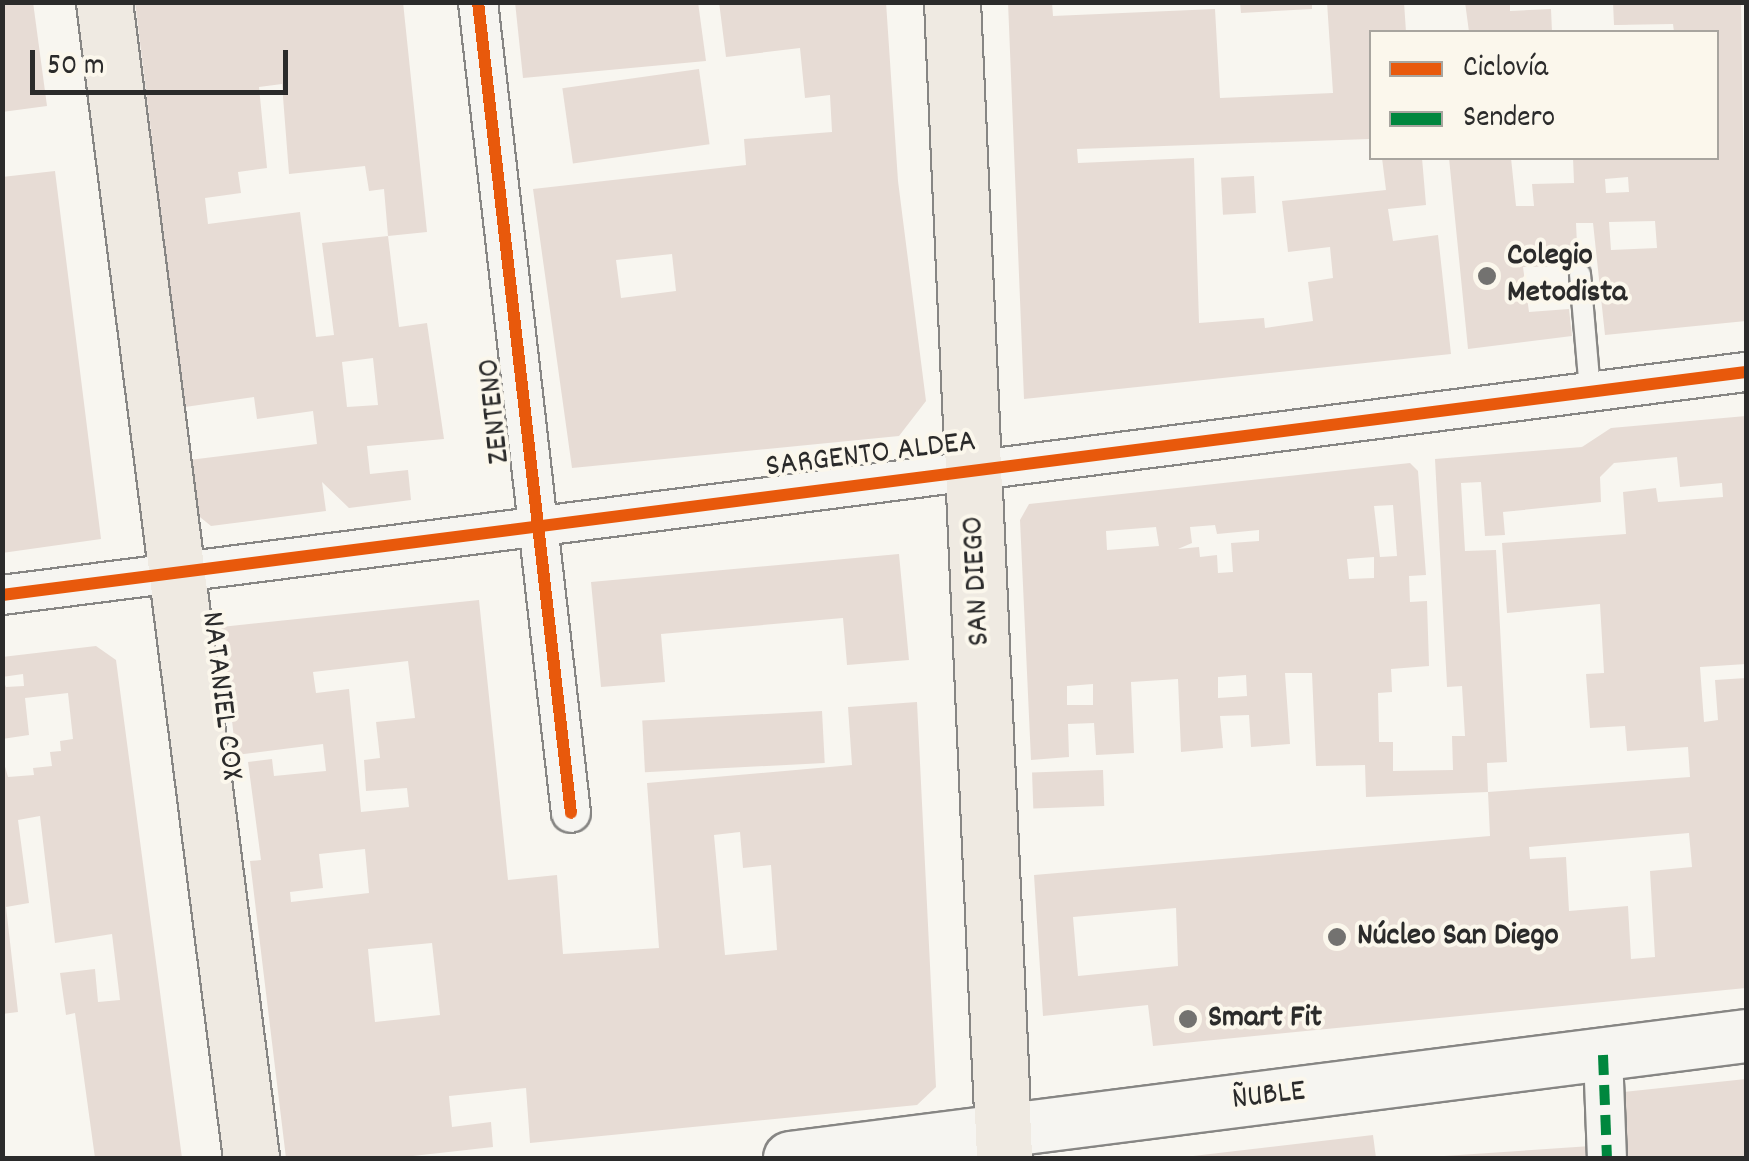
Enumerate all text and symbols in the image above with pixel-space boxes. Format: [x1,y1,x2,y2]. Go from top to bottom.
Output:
scale bar [35,30,292,92]
legend [1369,30,1719,160]
text: 50 m [47,46,105,89]
text: Ciclovía [1463,48,1548,91]
text: Sendero [1463,98,1555,141]
place label: Colegio Metodista [1507,239,1627,314]
marker: Colegio Metodista [1476,265,1498,287]
street label: ZENTENO [471,356,521,466]
street label: SARGENTO ALDEA [764,424,978,488]
street label: SAN DIEGO [955,515,1001,647]
street label: NATANIEL COX [191,609,249,783]
place label: Núcleo San Diego [1357,918,1559,956]
marker: Núcleo San Diego [1326,926,1348,948]
place label: Smart Fit [1208,1000,1322,1038]
marker: Smart Fit [1177,1008,1199,1030]
street label: ÑUBLE [1230,1073,1308,1121]

